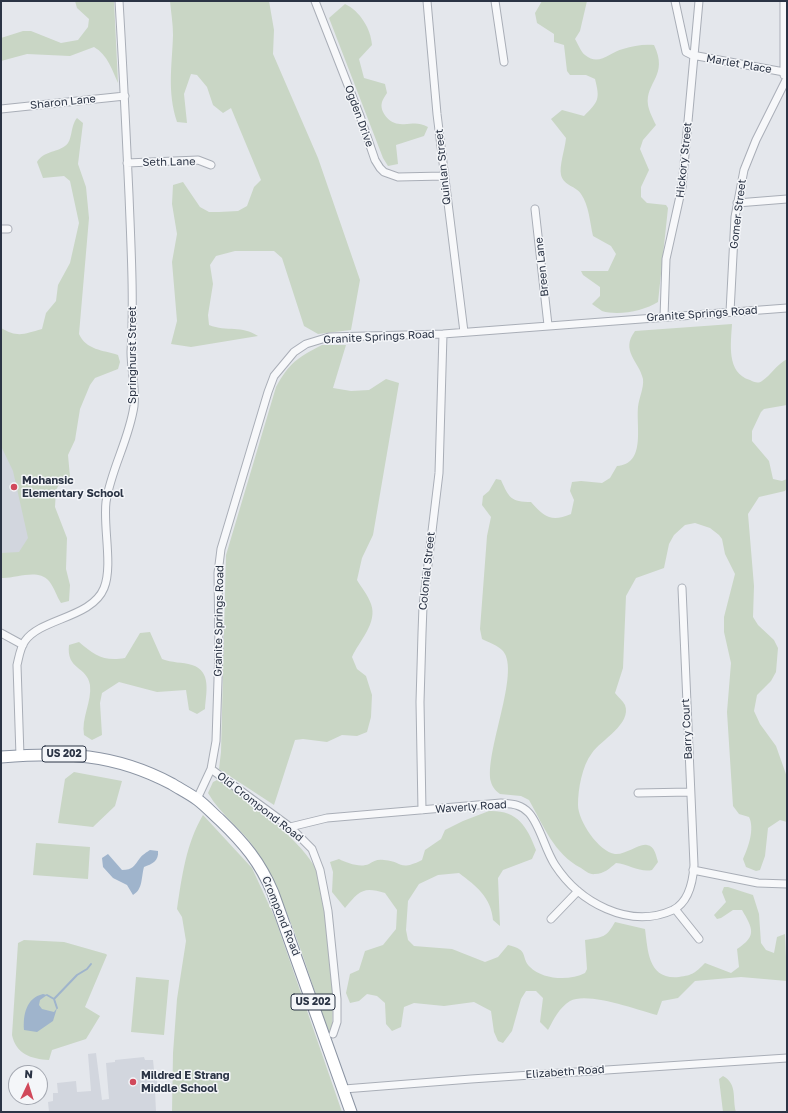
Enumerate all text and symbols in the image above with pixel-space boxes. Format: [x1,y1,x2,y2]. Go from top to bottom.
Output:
street label: Marlet Place [705,52,773,76]
street label: Ogden Drive [342,83,376,149]
street label: Sharon Lane [29,92,97,112]
street label: Hickory Street [673,122,695,198]
street label: Quinlan Street [432,128,454,206]
street label: Seth Lane [142,155,196,169]
street label: Gomer Street [727,178,749,250]
street label: Breen Lane [532,237,552,297]
street label: Granite Springs Road [646,304,758,324]
street label: Springhurst Street [126,306,140,404]
street label: Granite Springs Road [323,327,435,347]
place label: Mohansic Elementary School [22,474,124,500]
marker: Mohansic Elementary School [9,482,19,492]
street label: Colonial Street [416,531,438,611]
street label: Granite Springs Road [211,565,227,677]
street label: Barry Court [679,698,695,760]
road number: US 202 [42,746,86,762]
street label: Old Crompond Road [214,769,306,845]
street label: Waverly Road [435,798,507,816]
street label: Crompond Road [259,874,303,958]
road number: US 202 [291,994,335,1010]
street label: Elizabeth Road [525,1063,605,1081]
north arrow [8,1065,48,1105]
text: N [24,1067,33,1080]
place label: Mildred E Strang Middle School [141,1069,230,1095]
marker: Mildred E Strang Middle School [128,1077,138,1087]

